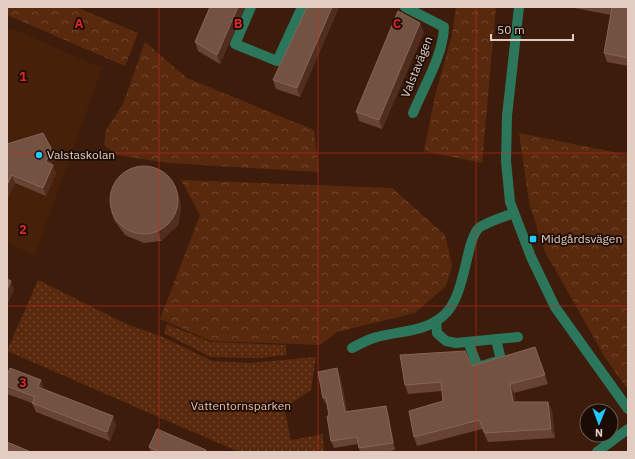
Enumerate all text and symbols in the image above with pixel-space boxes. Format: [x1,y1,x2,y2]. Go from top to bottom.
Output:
text: A [75,15,84,32]
text: B [234,15,243,32]
text: C [393,15,402,32]
scale bar [491,16,573,42]
text: 50 m [497,22,525,37]
street label: Valstavägen [397,34,436,100]
text: 1 [19,68,27,85]
place label: Valstaskolan [47,147,115,162]
marker: Valstaskolan [34,150,44,160]
text: 2 [19,221,27,238]
place label: Midgårdsvägen [541,231,622,246]
marker: Midgårdsvägen [528,234,538,244]
text: 3 [19,374,27,391]
park label: Vattentornsparken [191,398,291,413]
north arrow [579,403,619,443]
text: N [595,426,603,440]

